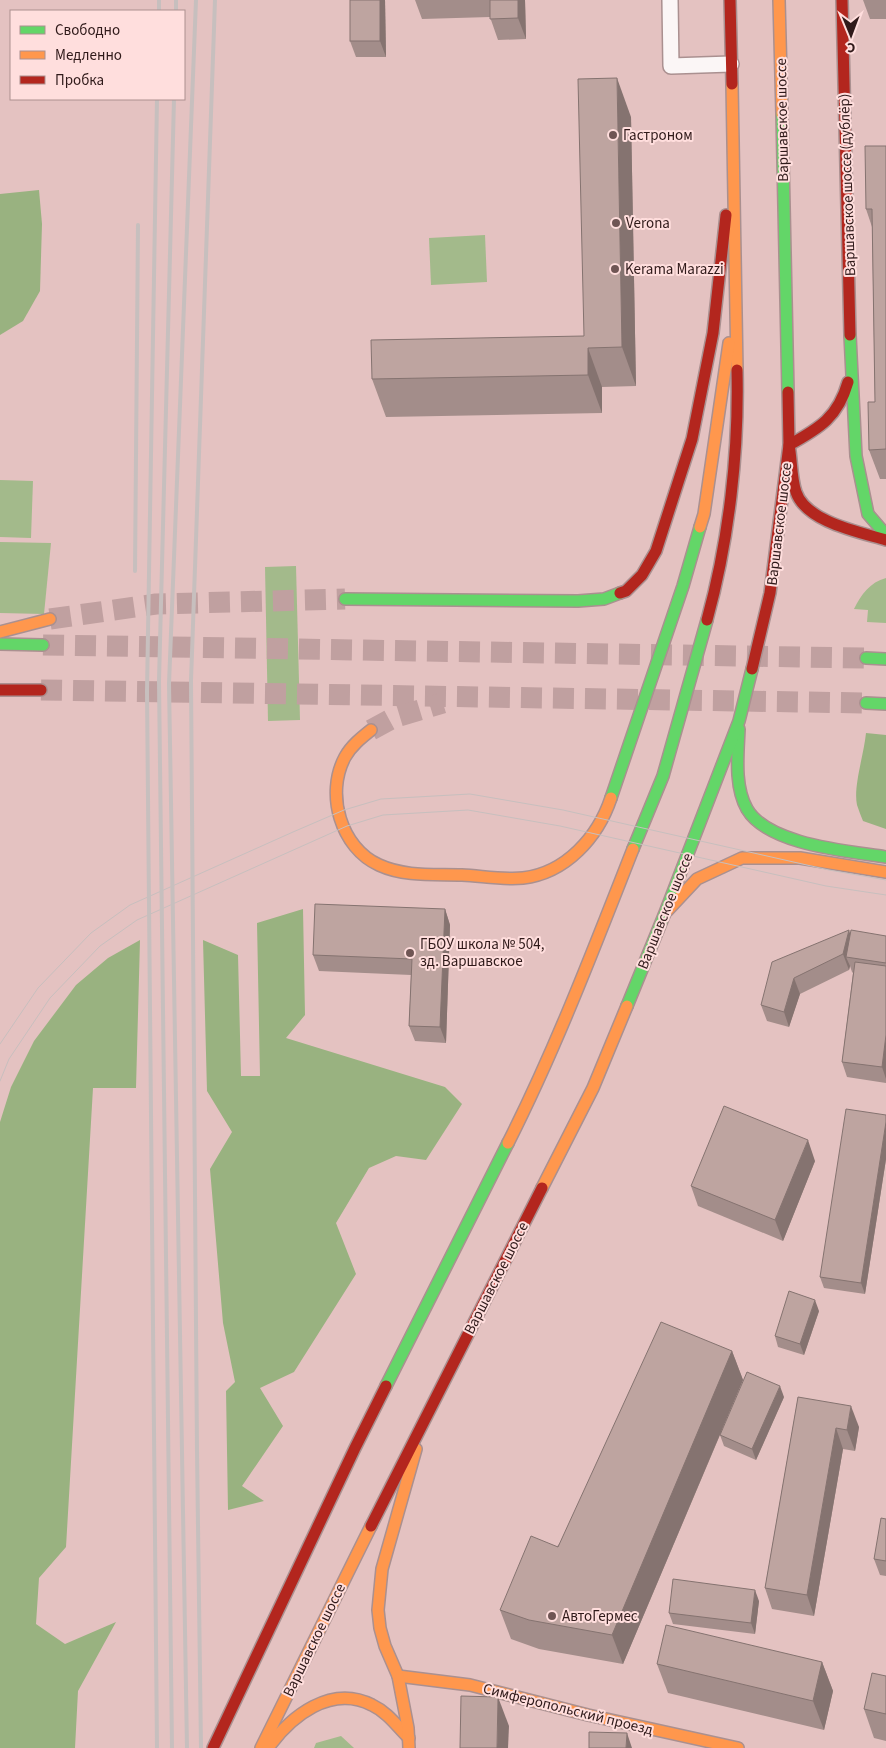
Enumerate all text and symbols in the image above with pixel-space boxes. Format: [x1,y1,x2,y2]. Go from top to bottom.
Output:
legend [10,10,185,100]
north arrow [826,10,876,60]
text: Свободно [55,20,120,41]
text: С [847,37,855,57]
text: Медленно [55,45,122,66]
street label: Варшавское шоссе [771,58,794,182]
text: Пробка [55,70,104,91]
street label: Варшавское шоссе (дублёр) [834,93,861,277]
place label: Гастроном [623,125,693,146]
marker: Гастроном [607,129,619,141]
place label: Verona [626,213,670,234]
marker: Verona [610,217,622,229]
place label: Kerama Marazzi [625,259,724,280]
marker: Kerama Marazzi [609,263,621,275]
street label: Варшавское шоссе [762,461,797,587]
street label: Варшавское шоссе [633,850,698,972]
place label: ГБОУ школа № 504, зд. Варшавское [420,934,544,972]
marker: ГБОУ школа № 504, зд. Варшавское [404,947,416,959]
street label: Варшавское шоссе [459,1218,534,1338]
street label: Варшавское шоссе [278,1580,351,1700]
place label: АвтоГермес [562,1606,638,1627]
marker: АвтоГермес [546,1610,558,1622]
street label: Симферопольский проезд [481,1678,655,1741]

